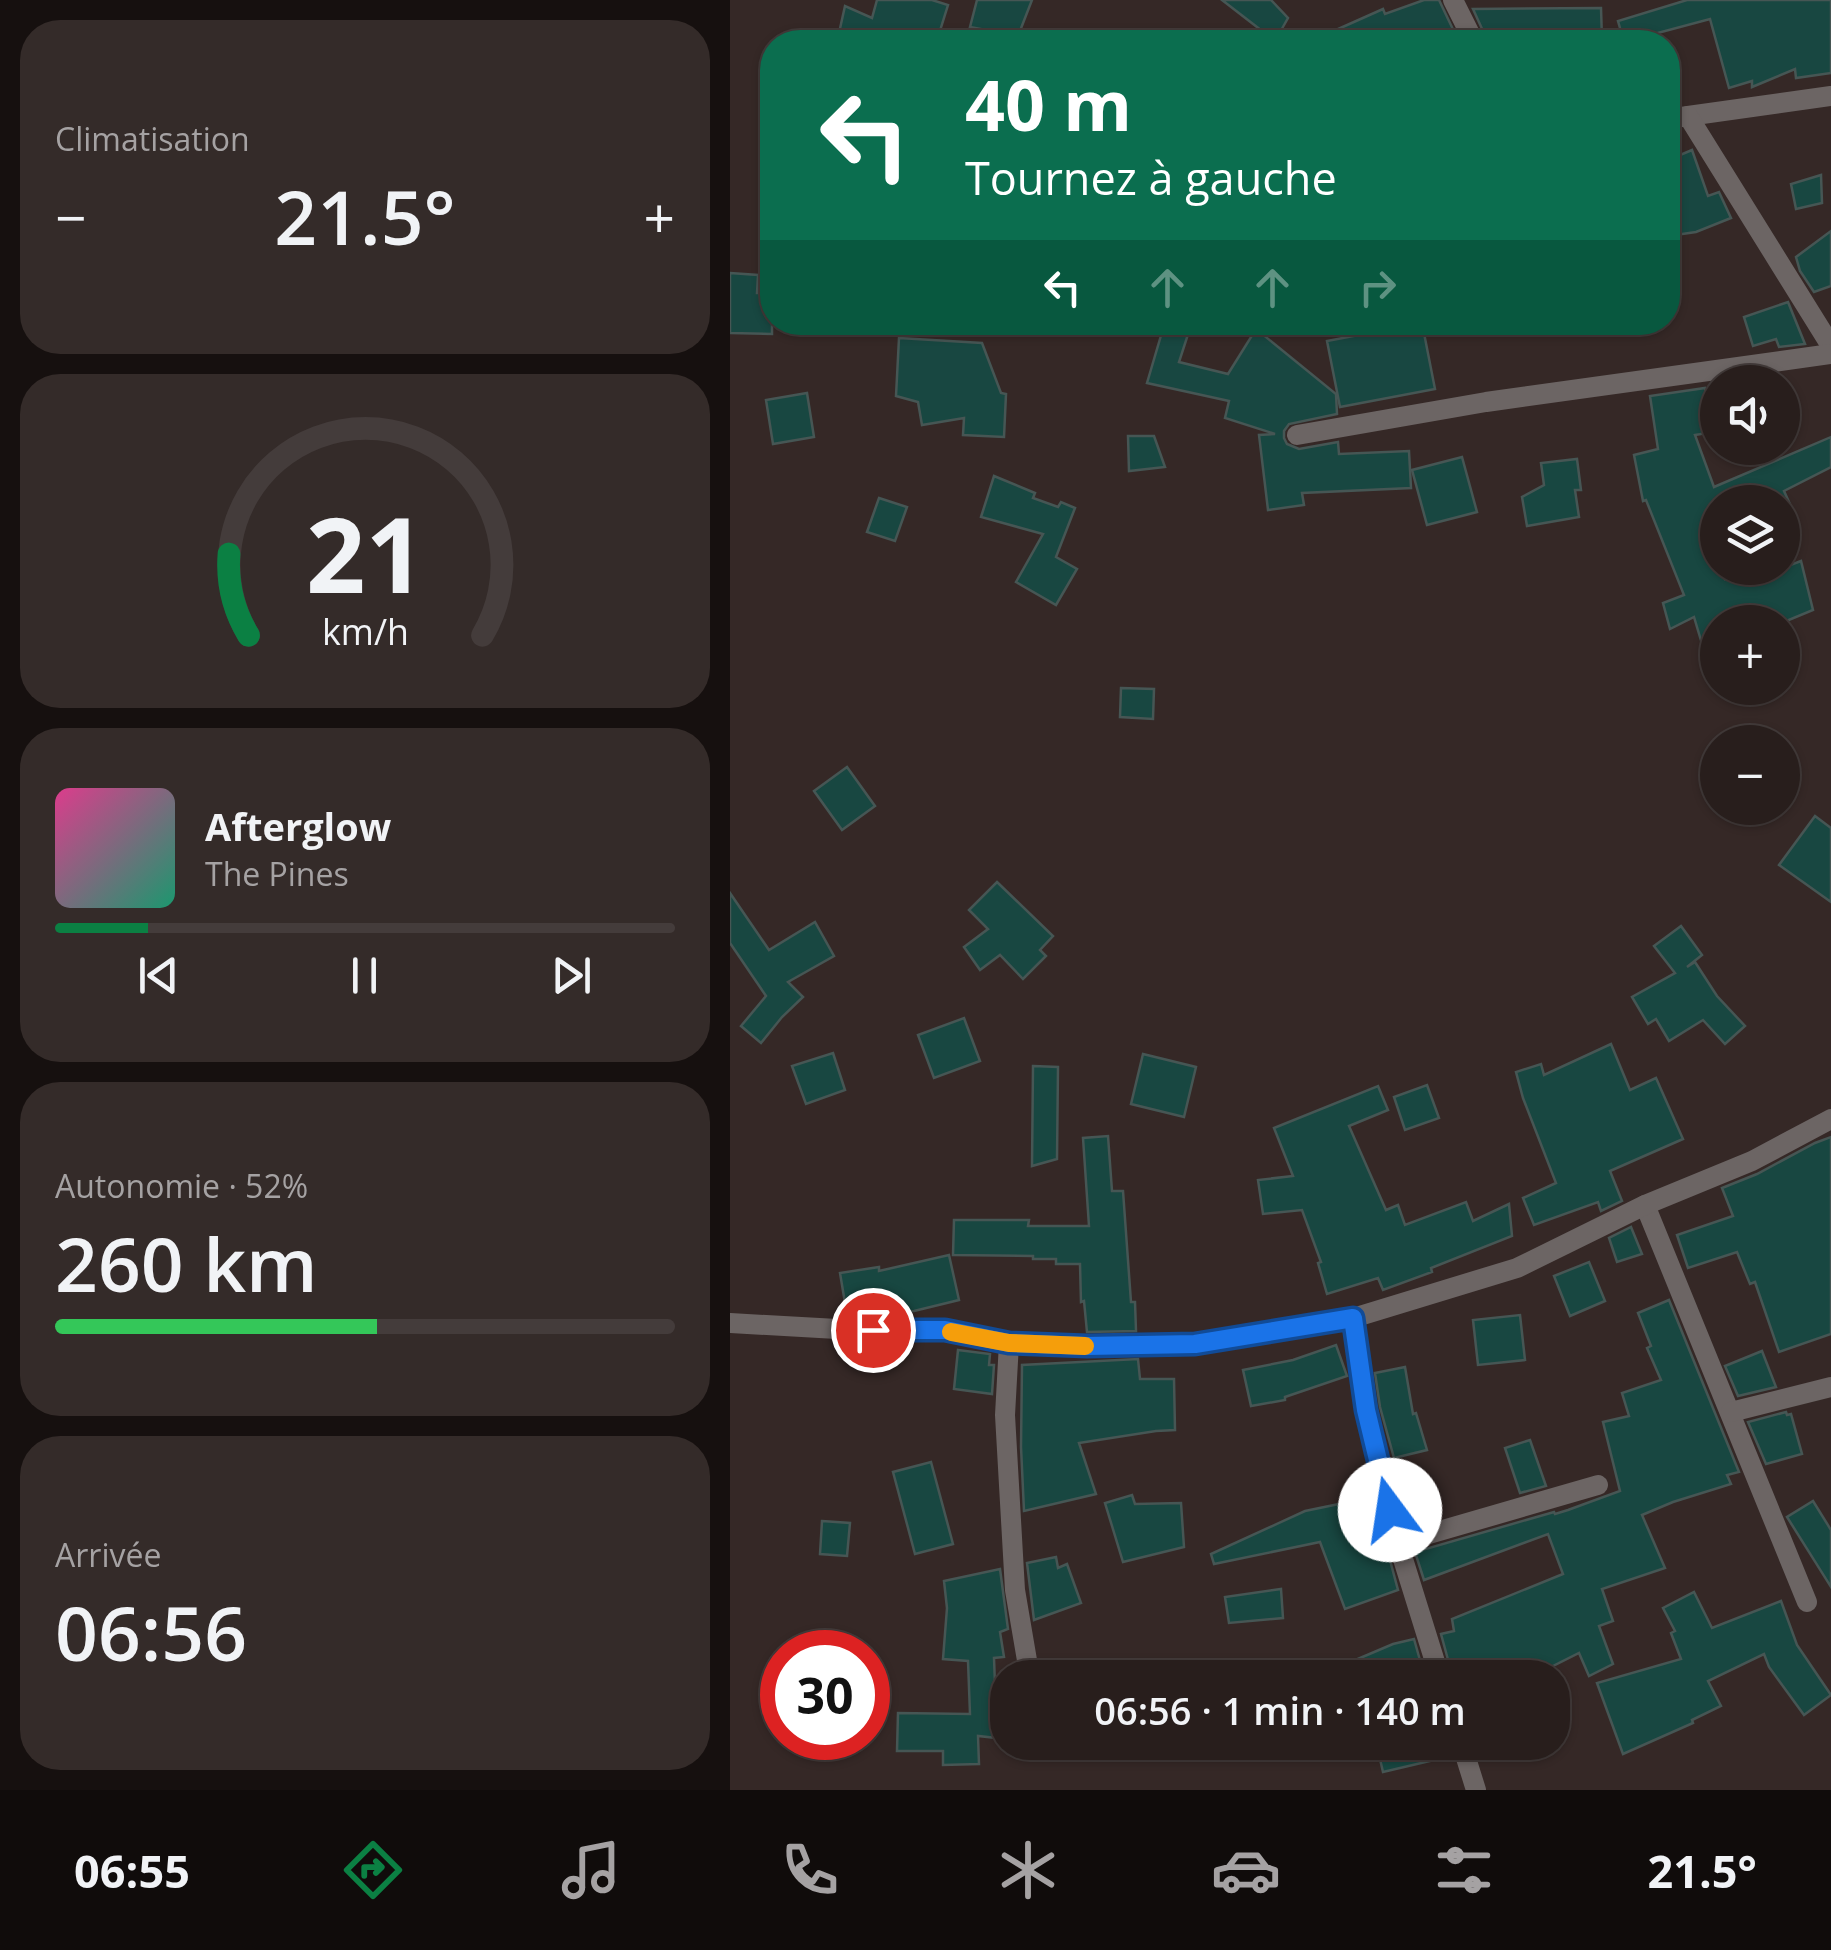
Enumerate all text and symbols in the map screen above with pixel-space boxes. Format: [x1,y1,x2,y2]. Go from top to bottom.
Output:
text: 40 m [965,56,1132,152]
icon: left [800,70,930,200]
text: Climatisation [55,117,250,160]
text: Tournez à gauche [965,147,1337,208]
text: 21.5° [274,165,456,267]
text: − [55,179,86,254]
text: + [644,179,675,254]
icon: left [1035,260,1090,315]
icon: ahead [1140,260,1195,315]
icon: ahead [1245,260,1300,315]
icon: right [1350,260,1405,315]
map controls [1700,365,1800,825]
button: sound [1700,365,1800,465]
text: 21 [306,482,424,623]
button: layers [1700,485,1800,585]
button: + [1700,605,1800,705]
text: km/h [322,607,408,655]
button: − [1700,725,1800,825]
text: Afterglow [205,800,391,852]
text: The Pines [205,852,349,895]
icon: previous [131,948,186,1003]
icon: pause [337,948,392,1003]
icon: next [544,948,599,1003]
text: Autonomie · 52% [55,1164,308,1207]
text: 260 km [55,1212,318,1314]
pin [831,1288,916,1373]
icon: arrive [846,1303,901,1358]
position arrow [1338,1458,1442,1562]
text: Arrivée [55,1533,161,1576]
text: 06:56 [55,1581,247,1683]
speed limit sign: 30 [760,1630,890,1760]
text: 06:56 · 1 min · 140 m [1094,1684,1466,1736]
icon: directions [338,1835,408,1905]
icon: music [556,1835,626,1905]
icon: phone [775,1835,845,1905]
icon: climate [993,1835,1063,1905]
icon: car [1211,1835,1281,1905]
icon: filters [1429,1835,1499,1905]
text: 06:55 [74,1840,190,1901]
text: 21.5° [1648,1840,1757,1901]

